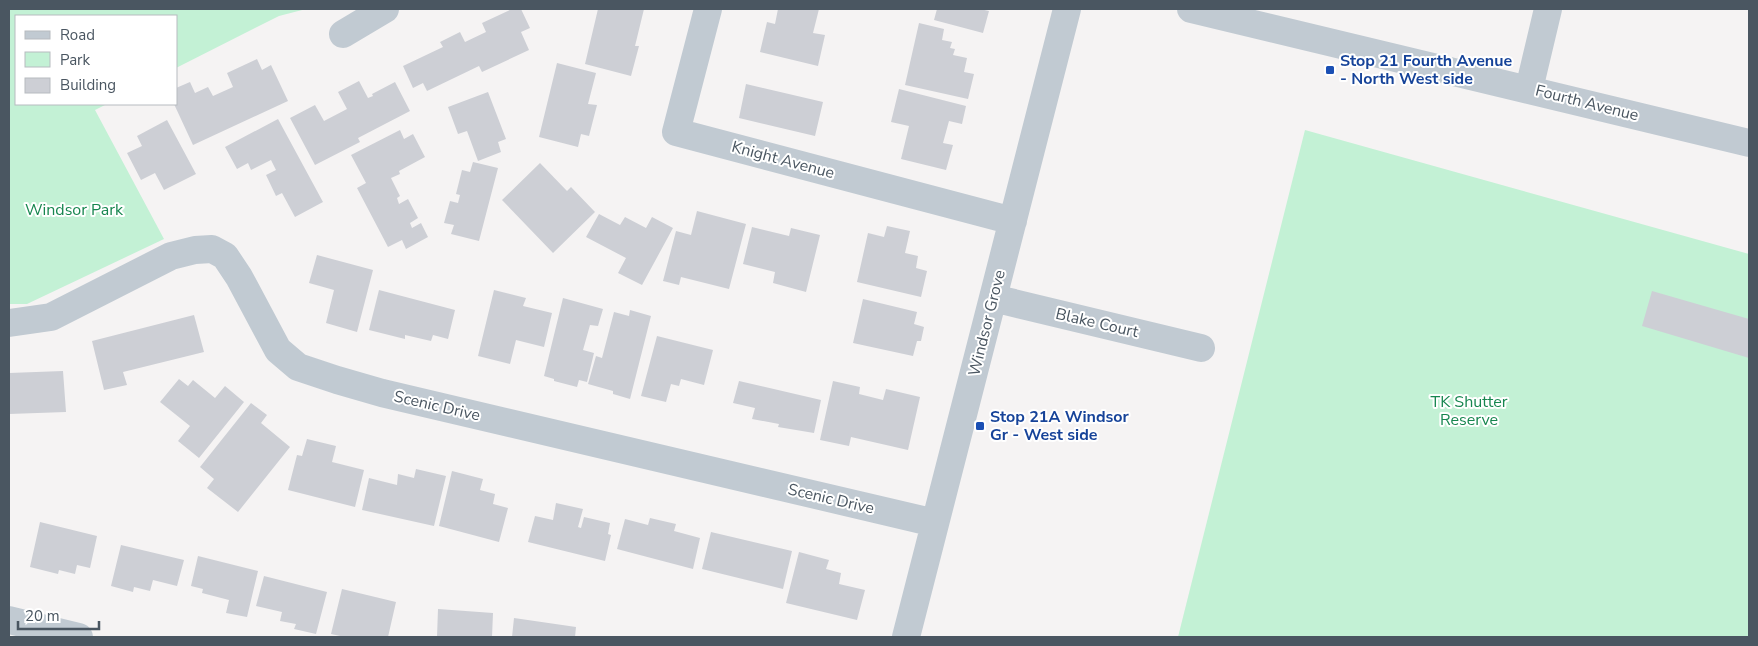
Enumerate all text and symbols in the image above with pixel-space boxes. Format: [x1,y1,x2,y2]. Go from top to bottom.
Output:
legend [15,15,178,105]
text: Road [60,25,95,45]
text: Park [60,50,90,70]
place label: Stop 21 Fourth Avenue - North West side [1340,50,1512,90]
marker: Stop 21 Fourth Avenue - North West side [1324,64,1336,76]
text: Building [60,75,116,95]
street label: Fourth Avenue [1533,80,1641,126]
street label: Knight Avenue [729,136,837,184]
park label: Windsor Park [25,199,124,221]
street label: Windsor Grove [963,268,1011,378]
street label: Blake Court [1053,303,1141,343]
street label: Scenic Drive [392,385,482,427]
park label: TK Shutter Reserve [1431,391,1508,431]
place label: Stop 21A Windsor Gr - West side [990,406,1130,446]
marker: Stop 21A Windsor Gr - West side [974,420,986,432]
street label: Scenic Drive [786,478,876,520]
scale bar [18,598,99,630]
text: 20 m [25,606,60,626]

